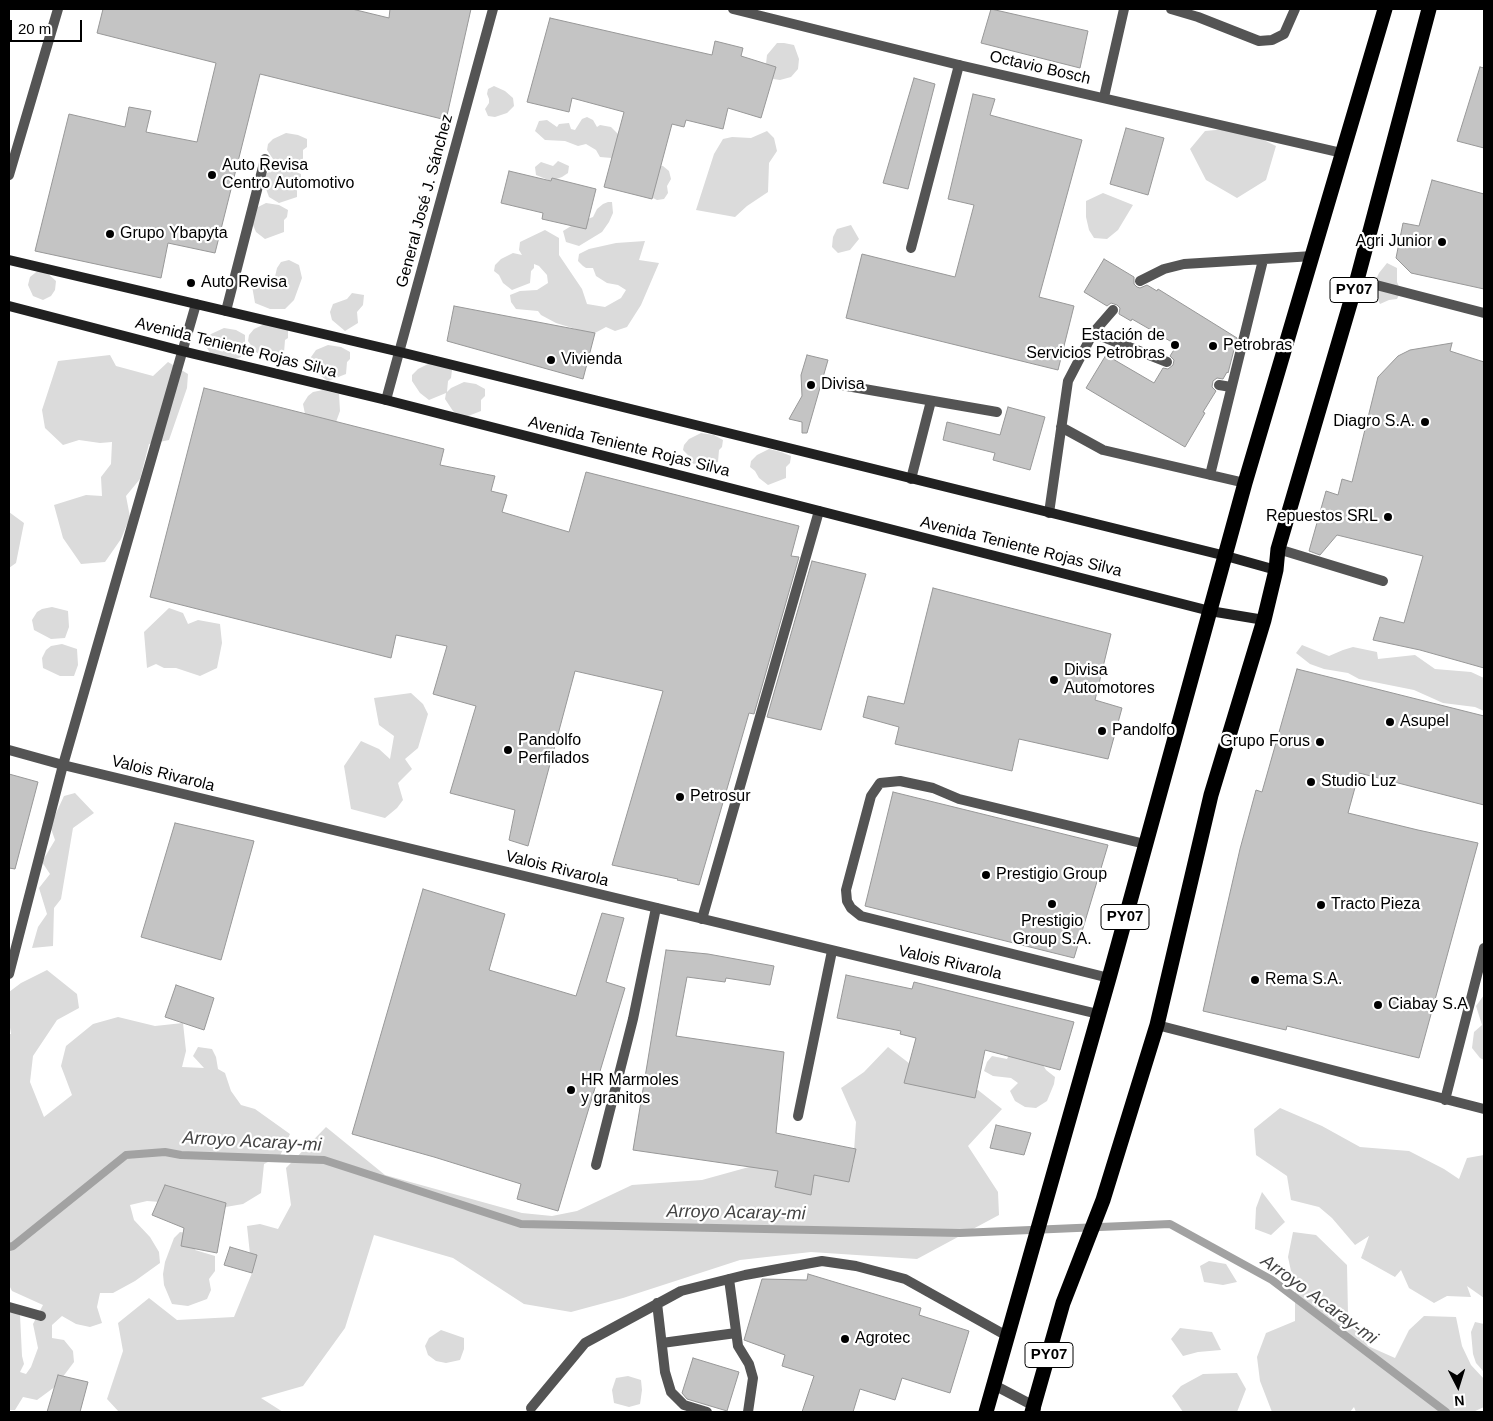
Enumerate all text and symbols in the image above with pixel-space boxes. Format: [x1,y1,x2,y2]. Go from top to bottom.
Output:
scale bar [12,10,85,42]
text: 20 m [18,20,51,37]
street label: Octavio Bosch [988,47,1092,89]
street label: General José J. Sánchez [393,112,457,290]
place label: Auto Revisa Centro Automotivo [222,156,355,194]
marker: Auto Revisa Centro Automotivo [206,169,218,181]
place label: Grupo Ybapyta [120,224,228,244]
marker: Grupo Ybapyta [104,228,116,240]
place label: Agri Junior [1356,232,1432,252]
marker: Agri Junior [1436,236,1448,248]
place label: Auto Revisa [201,273,287,293]
marker: Auto Revisa [185,277,197,289]
road number: PY07 [1330,278,1378,302]
street label: Avenida Teniente Rojas Silva [133,314,339,382]
place label: Estación de Servicios Petrobras [1026,326,1165,364]
place label: Petrobras [1223,336,1292,356]
marker: Estación de Servicios Petrobras [1169,339,1181,351]
marker: Petrobras [1207,340,1219,352]
place label: Vivienda [561,350,622,370]
marker: Vivienda [545,354,557,366]
place label: Divisa [821,375,865,395]
marker: Divisa [805,379,817,391]
place label: Diagro S.A. [1333,412,1415,432]
street label: Avenida Teniente Rojas Silva [526,413,732,481]
marker: Diagro S.A. [1419,416,1431,428]
place label: Repuestos SRL [1266,507,1378,527]
marker: Repuestos SRL [1382,511,1394,523]
street label: Avenida Teniente Rojas Silva [918,513,1124,581]
place label: Divisa Automotores [1064,661,1155,699]
marker: Divisa Automotores [1048,674,1060,686]
place label: Asupel [1400,712,1449,732]
marker: Asupel [1384,716,1396,728]
place label: Pandolfo [1112,721,1175,741]
marker: Pandolfo [1096,725,1108,737]
place label: Pandolfo Perfilados [518,731,589,769]
place label: Grupo Forus [1220,732,1310,752]
marker: Grupo Forus [1314,736,1326,748]
marker: Pandolfo Perfilados [502,744,514,756]
street label: Valois Rivarola [109,752,217,796]
place label: Studio Luz [1321,772,1397,792]
marker: Studio Luz [1305,776,1317,788]
place label: Petrosur [690,787,750,807]
marker: Petrosur [674,791,686,803]
street label: Valois Rivarola [503,847,611,891]
place label: Prestigio Group [996,865,1107,885]
marker: Prestigio Group [980,869,992,881]
place label: Tracto Pieza [1331,895,1420,915]
marker: Prestigio Group S.A. [1046,898,1058,910]
marker: Tracto Pieza [1315,899,1327,911]
road number: PY07 [1101,904,1149,930]
place label: Prestigio Group S.A. [1012,912,1092,950]
street label: Valois Rivarola [896,942,1004,984]
place label: Rema S.A. [1265,970,1342,990]
marker: Rema S.A. [1249,974,1261,986]
place label: Ciabay S.A [1388,995,1468,1015]
marker: Ciabay S.A [1372,999,1384,1011]
place label: HR Marmoles y granitos [581,1071,679,1109]
marker: HR Marmoles y granitos [565,1084,577,1096]
water label: Arroyo Acaray-mi [182,1128,322,1156]
water label: Arroyo Acaray-mi [666,1201,806,1225]
water label: Arroyo Acaray-mi [1256,1250,1382,1350]
place label: Agrotec [855,1329,910,1349]
marker: Agrotec [839,1333,851,1345]
road number: PY07 [1025,1342,1073,1368]
north arrow [1433,1361,1483,1411]
text: N [1454,1393,1465,1409]

